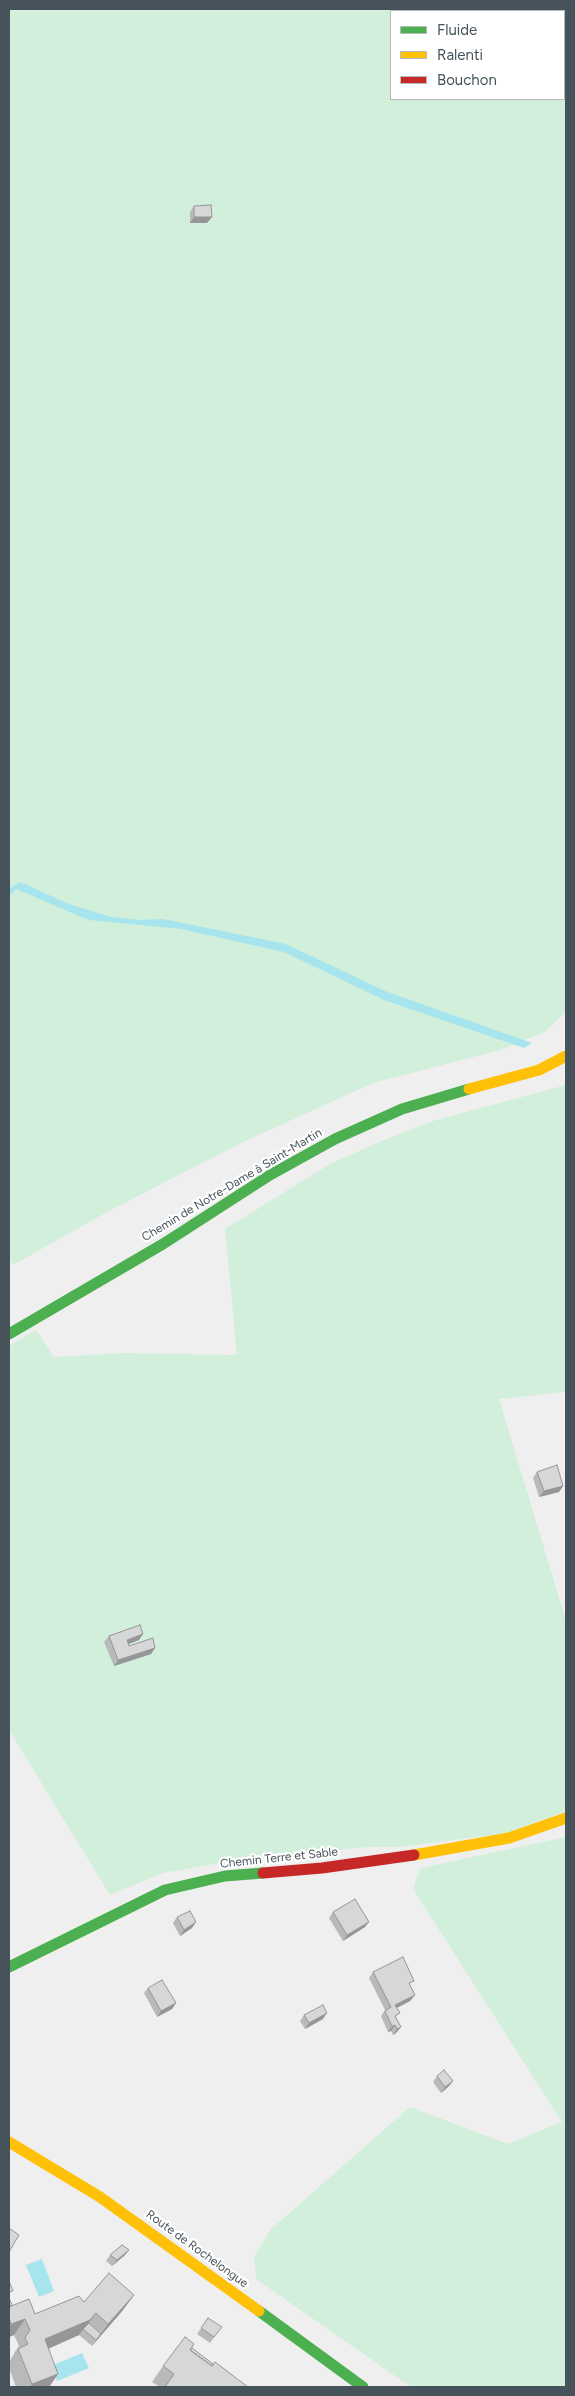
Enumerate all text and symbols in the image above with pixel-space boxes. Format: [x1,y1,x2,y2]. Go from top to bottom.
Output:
legend [390,10,565,100]
text: Fluide [437,21,477,39]
text: Ralenti [437,46,483,64]
text: Bouchon [437,71,497,89]
street label: Chemin de Notre-Dame à Saint-Martin [139,1125,325,1245]
street label: Chemin Terre et Sable [219,1845,339,1871]
street label: Route de Rochelongue [143,2207,251,2291]

